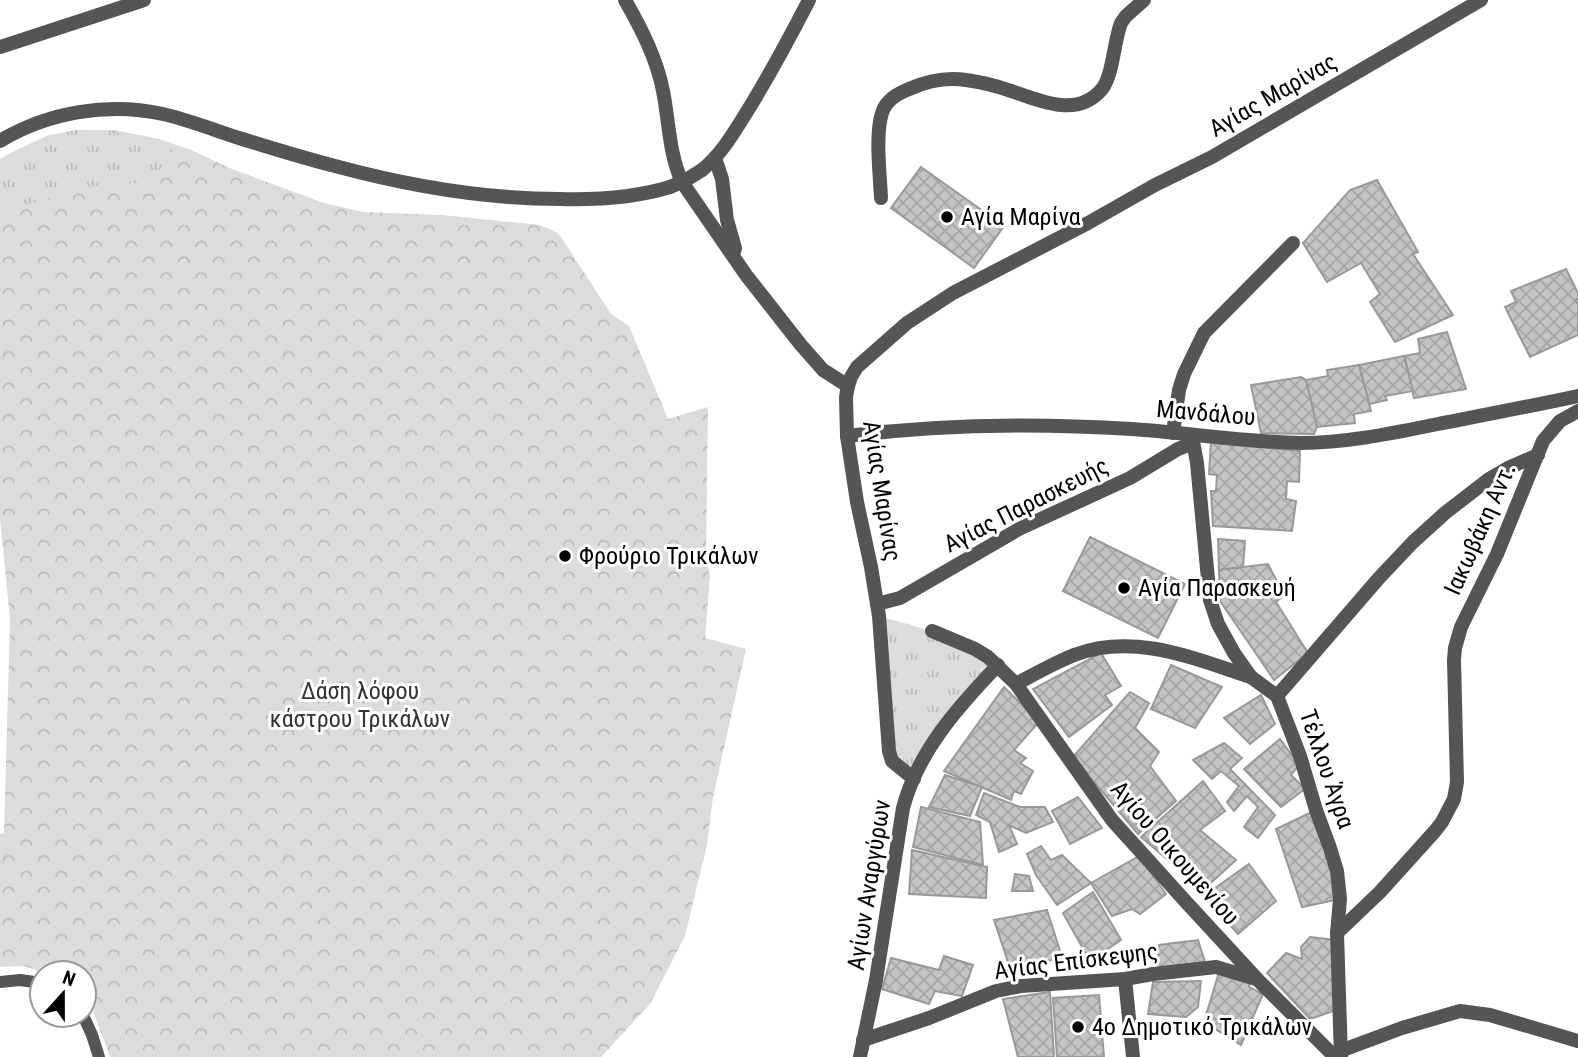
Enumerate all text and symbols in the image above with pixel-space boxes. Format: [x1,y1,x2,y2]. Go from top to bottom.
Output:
street label: Αγίας Μαρίνας [1204,47,1342,143]
place label: Αγία Μαρίνα [961,203,1081,231]
marker: Αγία Μαρίνα [939,209,955,225]
street label: Μανδάλου [1155,395,1257,431]
street label: Αγίας Μαρίνας [857,419,907,563]
street label: Αγίας Παρασκευής [939,452,1113,558]
street label: Ιακωβάκη Αντ. [1438,459,1522,599]
place label: Φρούριο Τρικάλων [579,542,759,570]
marker: Φρούριο Τρικάλων [557,548,573,564]
place label: Αγία Παρασκευή [1138,574,1296,602]
marker: Αγία Παρασκευή [1116,580,1132,596]
park label: Δάση λόφου κάστρου Τρικάλων [270,677,450,733]
street label: Τέλλου Άγρα [1294,706,1360,832]
street label: Αγίου Οικουμενίου [1105,775,1245,931]
street label: Αγίων Αναργύρων [842,798,896,972]
street label: Αγίας Επίσκεψης [993,937,1159,985]
north arrow [28,959,98,1029]
text: N [59,966,78,991]
place label: 4ο Δημοτικό Τρικάλων [1092,1013,1312,1041]
marker: 4ο Δημοτικό Τρικάλων [1070,1019,1086,1035]

